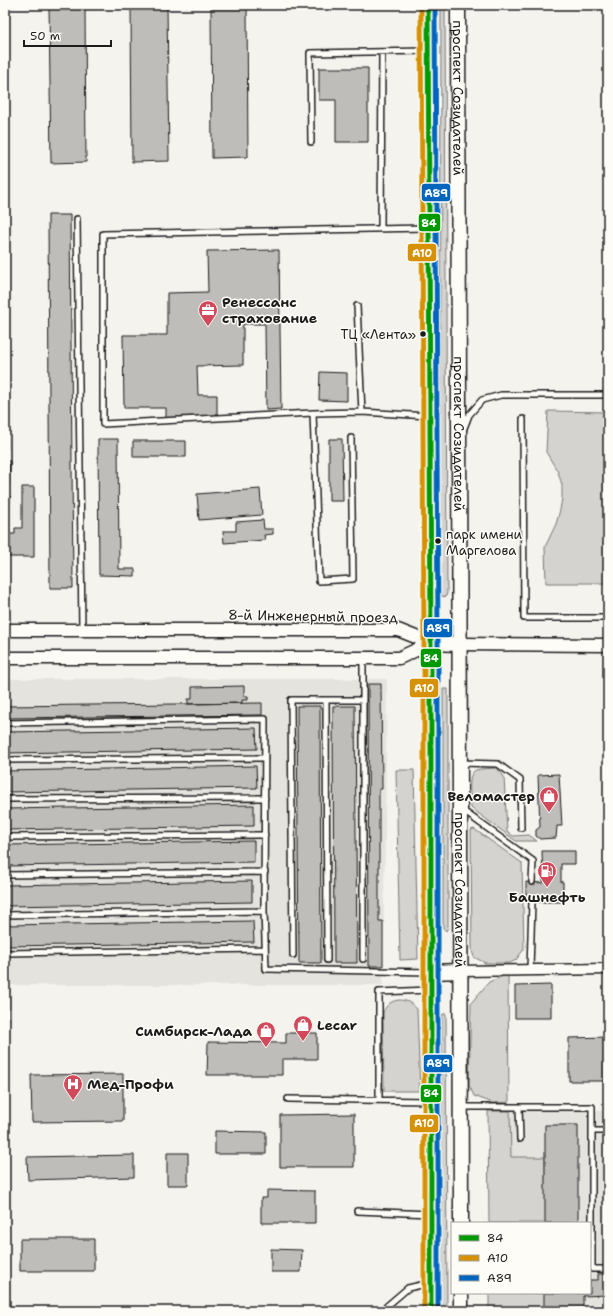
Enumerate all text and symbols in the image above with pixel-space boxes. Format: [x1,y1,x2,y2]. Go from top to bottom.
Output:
street label: проспект Созидателей [449,20,467,176]
scale bar [24,22,111,48]
text: 50 m [30,28,60,44]
line badge: А89 [421,183,451,202]
text: А89 [424,186,448,201]
line badge: 84 [418,213,441,232]
text: 84 [421,216,437,231]
line badge: А10 [407,243,437,262]
text: А10 [412,246,432,261]
place label: Ренессанс страхование [222,293,317,327]
office icon: Ренессанс страхование [197,299,219,327]
place label: ТЦ «Лента» [341,326,416,343]
marker: ТЦ «Лента» [418,329,428,339]
street label: проспект Созидателей [450,356,468,512]
place label: парк имени Маргелова [446,526,523,559]
marker: парк имени Маргелова [433,536,443,546]
street label: 8-й Инженерный проезд [228,606,398,626]
line badge: А89 [423,618,453,638]
text: А89 [426,621,450,636]
line badge: 84 [420,648,442,668]
text: 84 [423,651,439,666]
line badge: А10 [409,678,439,698]
text: А10 [414,681,434,696]
shop icon: Веломастер [538,785,560,813]
place label: Веломастер [447,787,535,805]
street label: проспект Созидателей [451,812,469,968]
fuel station icon: Башнефть [536,860,558,888]
place label: Башнефть [509,888,586,906]
shop icon: Lecar [292,1014,314,1042]
place label: Lecar [317,1016,358,1034]
shop icon: Симбирск-Лада [255,1020,277,1048]
place label: Симбирск-Лада [135,1022,252,1040]
line badge: А89 [423,1054,453,1073]
text: А89 [426,1056,450,1071]
hospital icon: Мед-Профи [62,1073,84,1101]
place label: Мед-Профи [87,1075,174,1093]
line badge: 84 [420,1084,442,1103]
text: 84 [423,1086,439,1101]
line badge: А10 [409,1114,439,1133]
text: А10 [414,1116,434,1131]
legend [451,1222,591,1294]
text: 84 [487,1230,503,1246]
text: А10 [487,1250,508,1266]
text: А89 [487,1270,512,1286]

